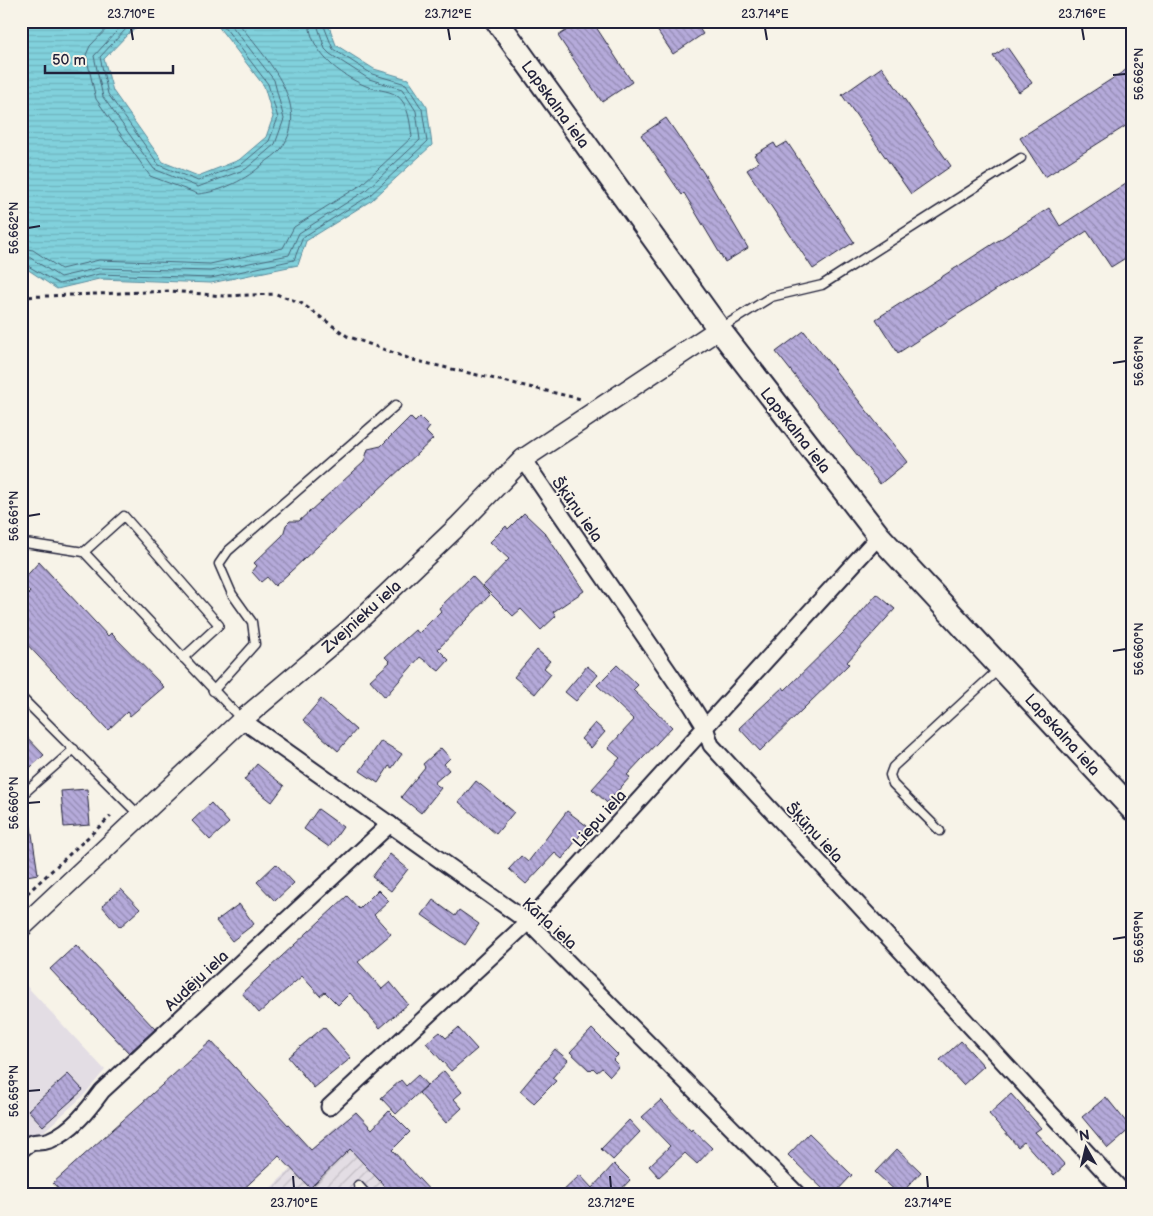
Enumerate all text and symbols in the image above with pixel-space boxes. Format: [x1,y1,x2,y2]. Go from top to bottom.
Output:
text: 23.710°E [107,7,155,22]
text: 23.712°E [424,7,472,22]
text: 23.714°E [741,7,789,22]
text: 23.716°E [1058,7,1106,22]
scale bar [45,42,172,74]
text: 56.662°N [1132,48,1147,100]
text: 50 m [52,51,86,70]
street label: Lapskalna iela [517,58,593,152]
text: 56.662°N [7,202,22,254]
text: 56.661°N [1132,336,1147,386]
street label: Lapskalna iela [756,384,834,477]
street label: Šķūņu iela [547,472,608,546]
text: 56.661°N [7,491,22,541]
street label: Zvejnieku iela [318,577,405,658]
text: 56.660°N [1132,623,1147,675]
street label: Lapskalna iela [1020,690,1104,780]
text: 56.660°N [7,777,22,829]
street label: Liepu iela [569,786,631,852]
street label: Šķūņu iela [781,798,848,867]
street label: Kārļa iela [518,894,580,954]
text: 56.659°N [1132,911,1147,963]
street label: Audēju iela [161,947,233,1015]
text: 56.659°N [7,1065,22,1117]
north arrow [1060,1124,1110,1174]
text: N [1078,1126,1091,1145]
text: 23.710°E [270,1196,318,1211]
text: 23.712°E [587,1196,635,1211]
text: 23.714°E [904,1196,952,1211]

